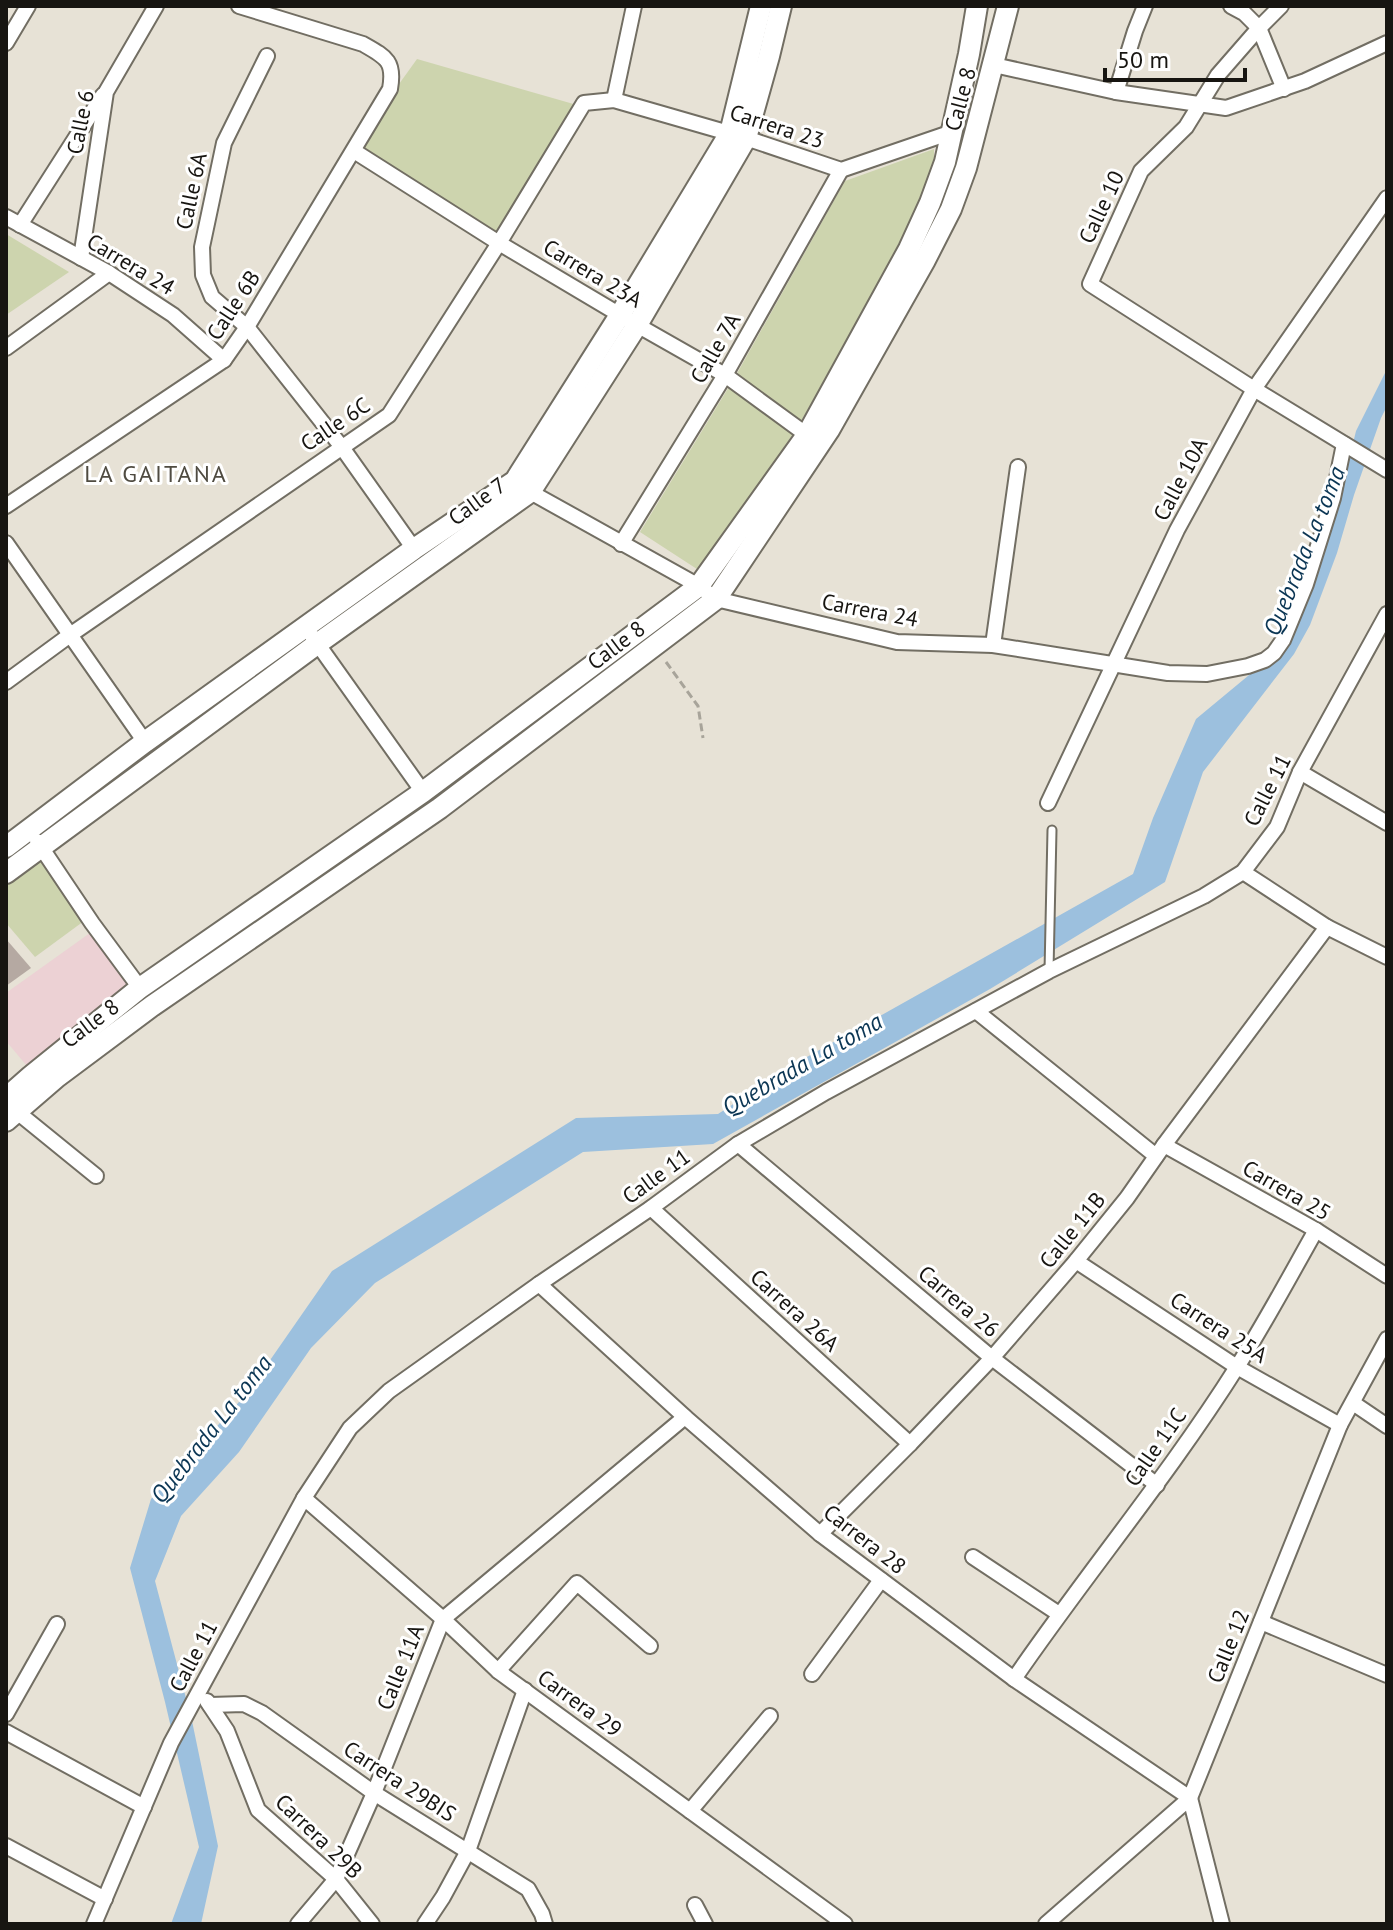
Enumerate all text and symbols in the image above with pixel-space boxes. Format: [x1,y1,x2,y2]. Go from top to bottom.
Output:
scale bar [1105,32,1245,82]
text: 50 m [1117,44,1169,75]
street label: Calle 8 [938,64,982,134]
street label: Calle 6 [60,87,100,157]
street label: Carrera 23 [726,98,828,154]
street label: Calle 6A [169,150,213,232]
street label: Calle 10 [1072,166,1130,248]
street label: Carrera 24 [82,227,180,301]
street label: Carrera 23A [538,233,648,313]
street label: Calle 6B [200,265,266,345]
street label: Calle 7A [684,308,746,388]
street label: Calle 6C [295,391,375,457]
street label: Calle 10A [1147,433,1214,525]
district label: LA GAITANA [84,458,228,489]
water label: Quebrada La toma [1256,462,1352,640]
street label: Calle 7 [442,471,512,531]
street label: Carrera 24 [819,587,921,633]
street label: Calle 8 [582,614,650,676]
street label: Calle 11 [1237,749,1297,831]
street label: Calle 8 [56,992,124,1054]
water label: Quebrada La toma [716,1005,888,1122]
street label: Calle 11 [617,1142,695,1210]
street label: Carrera 25 [1238,1154,1336,1226]
street label: Calle 11B [1033,1186,1111,1274]
street label: Carrera 26 [913,1259,1005,1343]
street label: Carrera 26A [745,1263,845,1357]
street label: Carrera 25A [1165,1285,1273,1369]
water label: Quebrada La toma [143,1348,279,1509]
street label: Calle 11C [1118,1402,1192,1492]
street label: Carrera 28 [818,1498,912,1580]
street label: Calle 12 [1201,1605,1255,1687]
street label: Calle 11 [163,1615,223,1697]
street label: Calle 11A [370,1620,430,1714]
street label: Carrera 29 [532,1663,628,1743]
street label: Carrera 29BIS [339,1734,461,1828]
street label: Carrera 29B [270,1788,368,1884]

